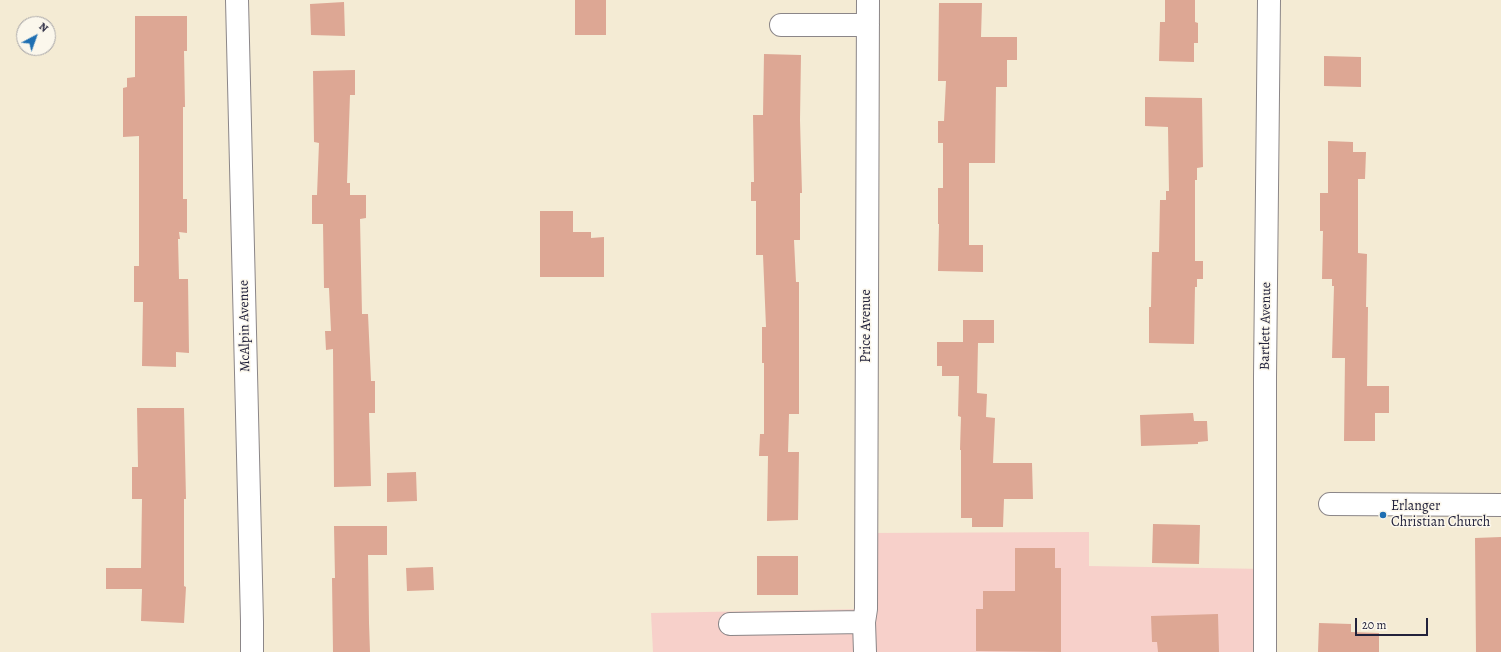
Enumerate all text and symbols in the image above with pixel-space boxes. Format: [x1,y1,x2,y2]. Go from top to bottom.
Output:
north arrow [16,16,56,56]
text: N [36,19,51,36]
street label: McAlpin Avenue [236,280,254,372]
street label: Bartlett Avenue [1257,282,1275,370]
street label: Price Avenue [859,289,875,363]
place label: Erlanger Christian Church [1391,499,1490,532]
marker: Erlanger Christian Church [1378,510,1388,520]
scale bar [1357,610,1430,636]
text: 20 m [1362,617,1386,633]

